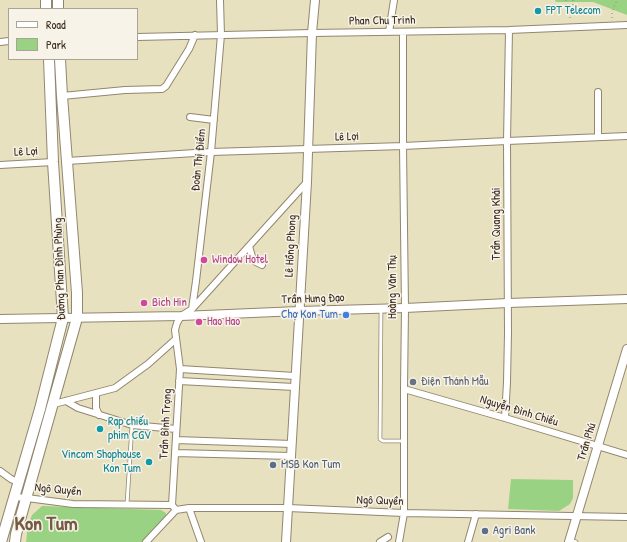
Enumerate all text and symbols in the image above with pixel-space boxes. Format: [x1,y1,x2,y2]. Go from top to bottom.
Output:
place label: FPT Telecom [546,4,601,18]
marker: FPT Telecom [533,6,543,16]
legend [8,8,138,60]
street label: Phan Chu Trinh [349,13,415,29]
text: Road [46,16,66,33]
text: Park [46,36,66,53]
street label: Đoàn Thị Điểm [189,128,209,192]
street label: Lê Lợi [335,129,359,145]
street label: Lê Lợi [14,144,38,160]
street label: Trần Quang Khải [490,188,504,260]
street label: Lê Hồng Phong [282,214,300,278]
street label: Đường Phan Đình Phùng [51,218,69,320]
place label: Window Hotel [212,253,268,267]
marker: Window Hotel [199,255,209,265]
street label: Hoàng Văn Thụ [386,255,400,319]
street label: Trần Hưng Đạo [281,291,345,307]
place label: Bich Hin [152,296,187,310]
marker: Bich Hin [139,298,149,308]
place label: Chợ Kon Tum [281,308,338,322]
marker: Chợ Kon Tum [341,310,351,320]
place label: Hao Hao [207,315,240,329]
marker: Hao Hao [194,317,204,327]
place label: Điện Thánh Mẫu [421,375,488,389]
marker: Điện Thánh Mẫu [408,377,418,387]
street label: Trần Bình Trọng [157,388,175,460]
street label: Nguyễn Đình Chiểu [478,392,560,430]
place label: Rạp chiếu phim CGV [108,415,151,443]
street label: Trần Phú [574,421,600,463]
marker: Rạp chiếu phim CGV [95,424,105,434]
place label: Vincom Shophouse Kon Tum [61,448,141,476]
marker: Vincom Shophouse Kon Tum [144,457,154,467]
place label: MSB Kon Tum [281,458,340,472]
marker: MSB Kon Tum [268,460,278,470]
street label: Ngô Quyền [34,480,82,500]
street label: Ngô Quyền [356,493,404,509]
district label: Kon Tum [14,513,78,537]
place label: Agri Bank [493,524,535,538]
marker: Agri Bank [480,526,490,536]

